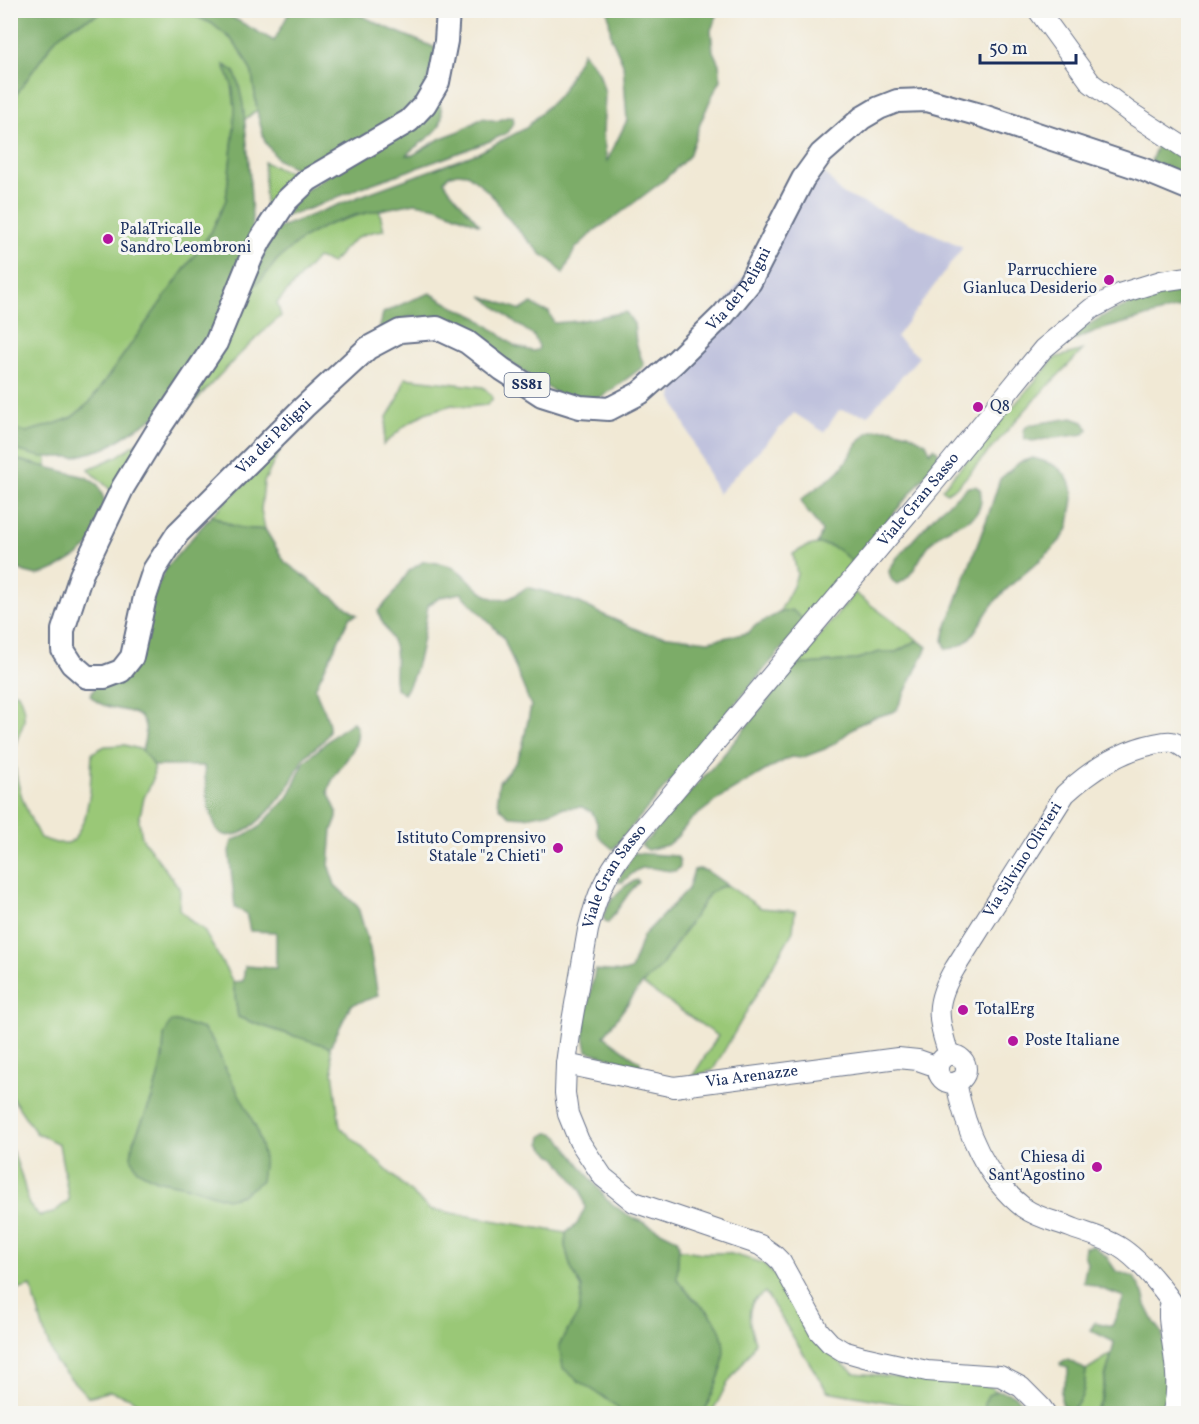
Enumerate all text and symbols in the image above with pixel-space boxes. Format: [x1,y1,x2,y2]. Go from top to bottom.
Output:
scale bar [980,27,1076,65]
text: 50 m [989,37,1028,62]
place label: PalaTricalle Sandro Leombroni [120,219,252,259]
marker: PalaTricalle Sandro Leombroni [101,232,115,246]
street label: Via dei Peligni [701,243,777,336]
place label: Parrucchiere Gianluca Desiderio [963,260,1097,300]
marker: Parrucchiere Gianluca Desiderio [1102,273,1116,287]
road number: SS81 [504,373,550,397]
street label: Via dei Peligni [231,394,317,480]
place label: Q8 [990,396,1010,418]
marker: Q8 [971,400,985,414]
street label: Viale Gran Sasso [873,448,965,552]
street label: Via Silvino Olivieri [978,798,1068,922]
street label: Viale Gran Sasso [578,820,652,931]
place label: Istituto Comprensivo Statale "2 Chieti" [397,828,546,868]
marker: Istituto Comprensivo Statale "2 Chieti" [551,841,565,855]
place label: TotalErg [975,999,1035,1021]
marker: TotalErg [956,1003,970,1017]
place label: Poste Italiane [1025,1030,1120,1052]
marker: Poste Italiane [1006,1034,1020,1048]
street label: Via Arenazze [704,1060,799,1094]
place label: Chiesa di Sant'Agostino [988,1147,1085,1187]
marker: Chiesa di Sant'Agostino [1090,1160,1104,1174]

